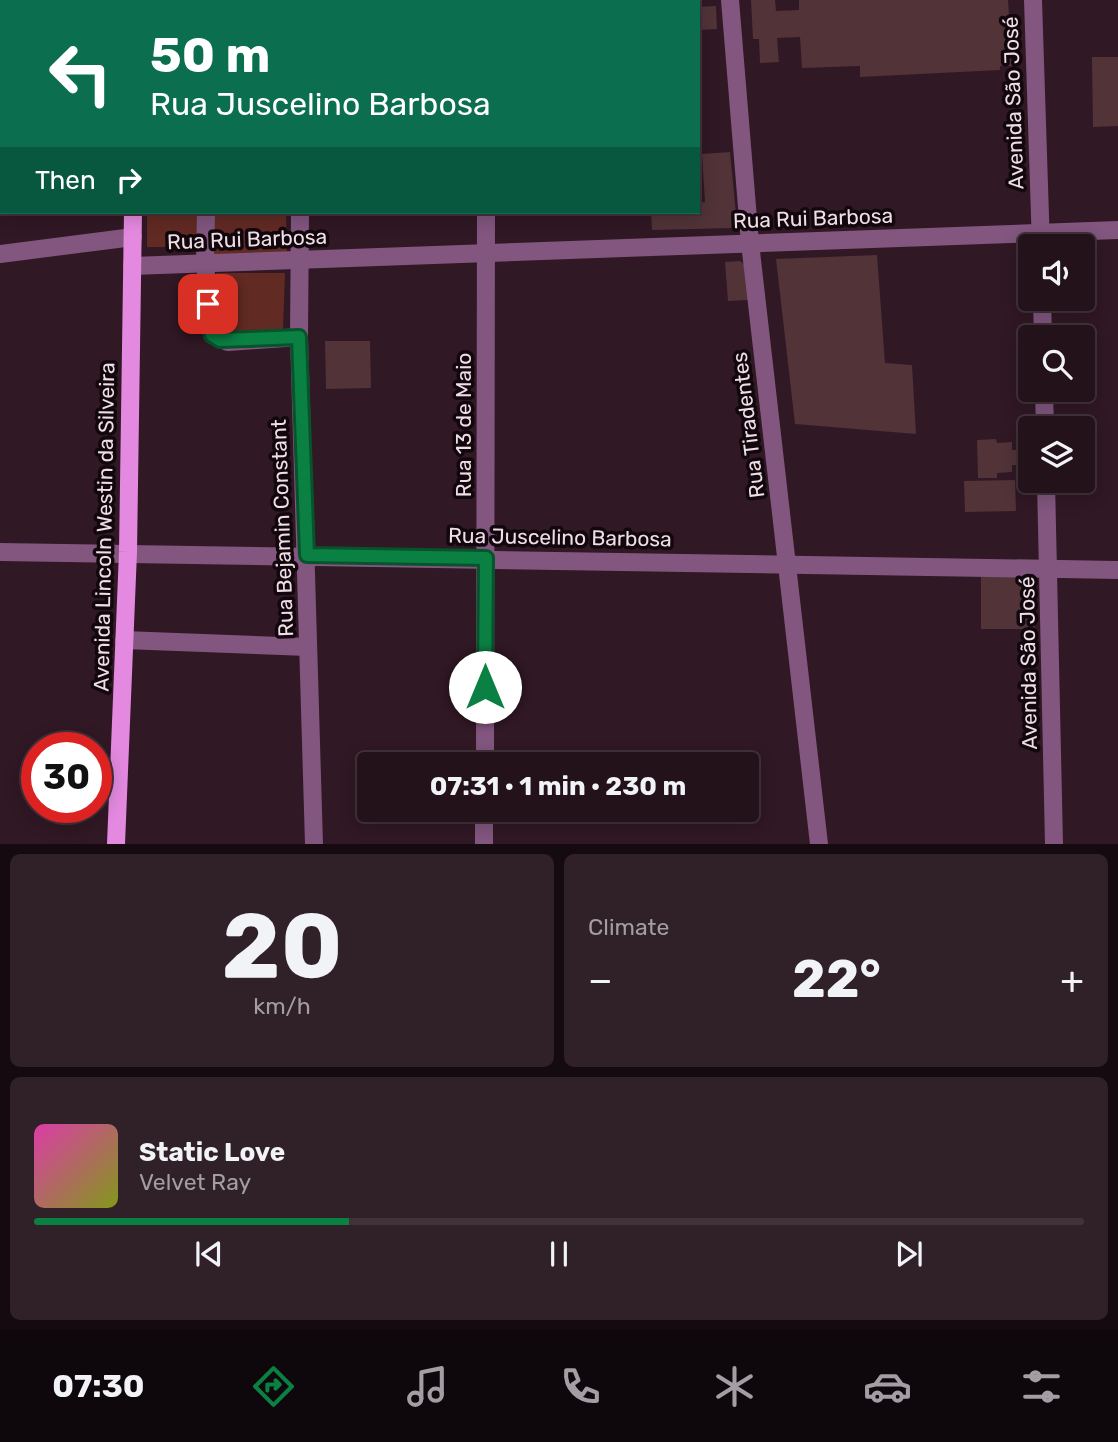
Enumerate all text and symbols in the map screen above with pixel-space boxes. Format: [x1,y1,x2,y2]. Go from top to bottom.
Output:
street label: Avenida São José [997,16,1029,190]
text: 50 m [150,26,270,84]
icon: left [35,28,126,119]
text: Rua Juscelino Barbosa [150,85,491,123]
icon: right [110,161,148,199]
text: Then [35,165,96,196]
street label: Rua Rui Barbosa [733,203,893,233]
street label: Rua Rui Barbosa [167,224,327,254]
map controls [1018,234,1095,493]
button: sound [1018,234,1095,311]
pin [178,274,238,334]
icon: arrive [189,285,227,323]
button: search [1018,325,1095,402]
street label: Rua Tiradentes [727,351,769,499]
street label: Rua 13 de Maio [451,353,476,497]
street label: Avenida Lincoln Westin da Silveira [89,362,119,692]
button: layers [1018,416,1095,493]
street label: Rua Bejamin Constant [266,419,298,637]
street label: Rua Juscelino Barbosa [448,523,672,551]
street label: Avenida São José [1014,576,1042,750]
position arrow [448,650,522,724]
speed limit sign: 30 [21,732,112,823]
text: 07:31 · 1 min · 230 m [430,771,686,802]
text: 20 [221,892,343,1000]
text: Climate [588,913,669,941]
text: 22° [792,948,881,1010]
text: − [588,957,613,1003]
text: + [1060,957,1084,1003]
text: km/h [253,992,311,1020]
text: Static Love [139,1137,285,1168]
text: Velvet Ray [139,1168,251,1196]
icon: previous [190,1235,228,1273]
icon: pause [540,1235,578,1273]
icon: next [890,1235,928,1273]
icon: directions [249,1362,298,1411]
icon: music [403,1362,452,1411]
icon: phone [556,1362,605,1411]
icon: climate [710,1362,759,1411]
icon: car [863,1362,912,1411]
icon: filters [1017,1362,1066,1411]
text: 07:30 [52,1367,145,1405]

